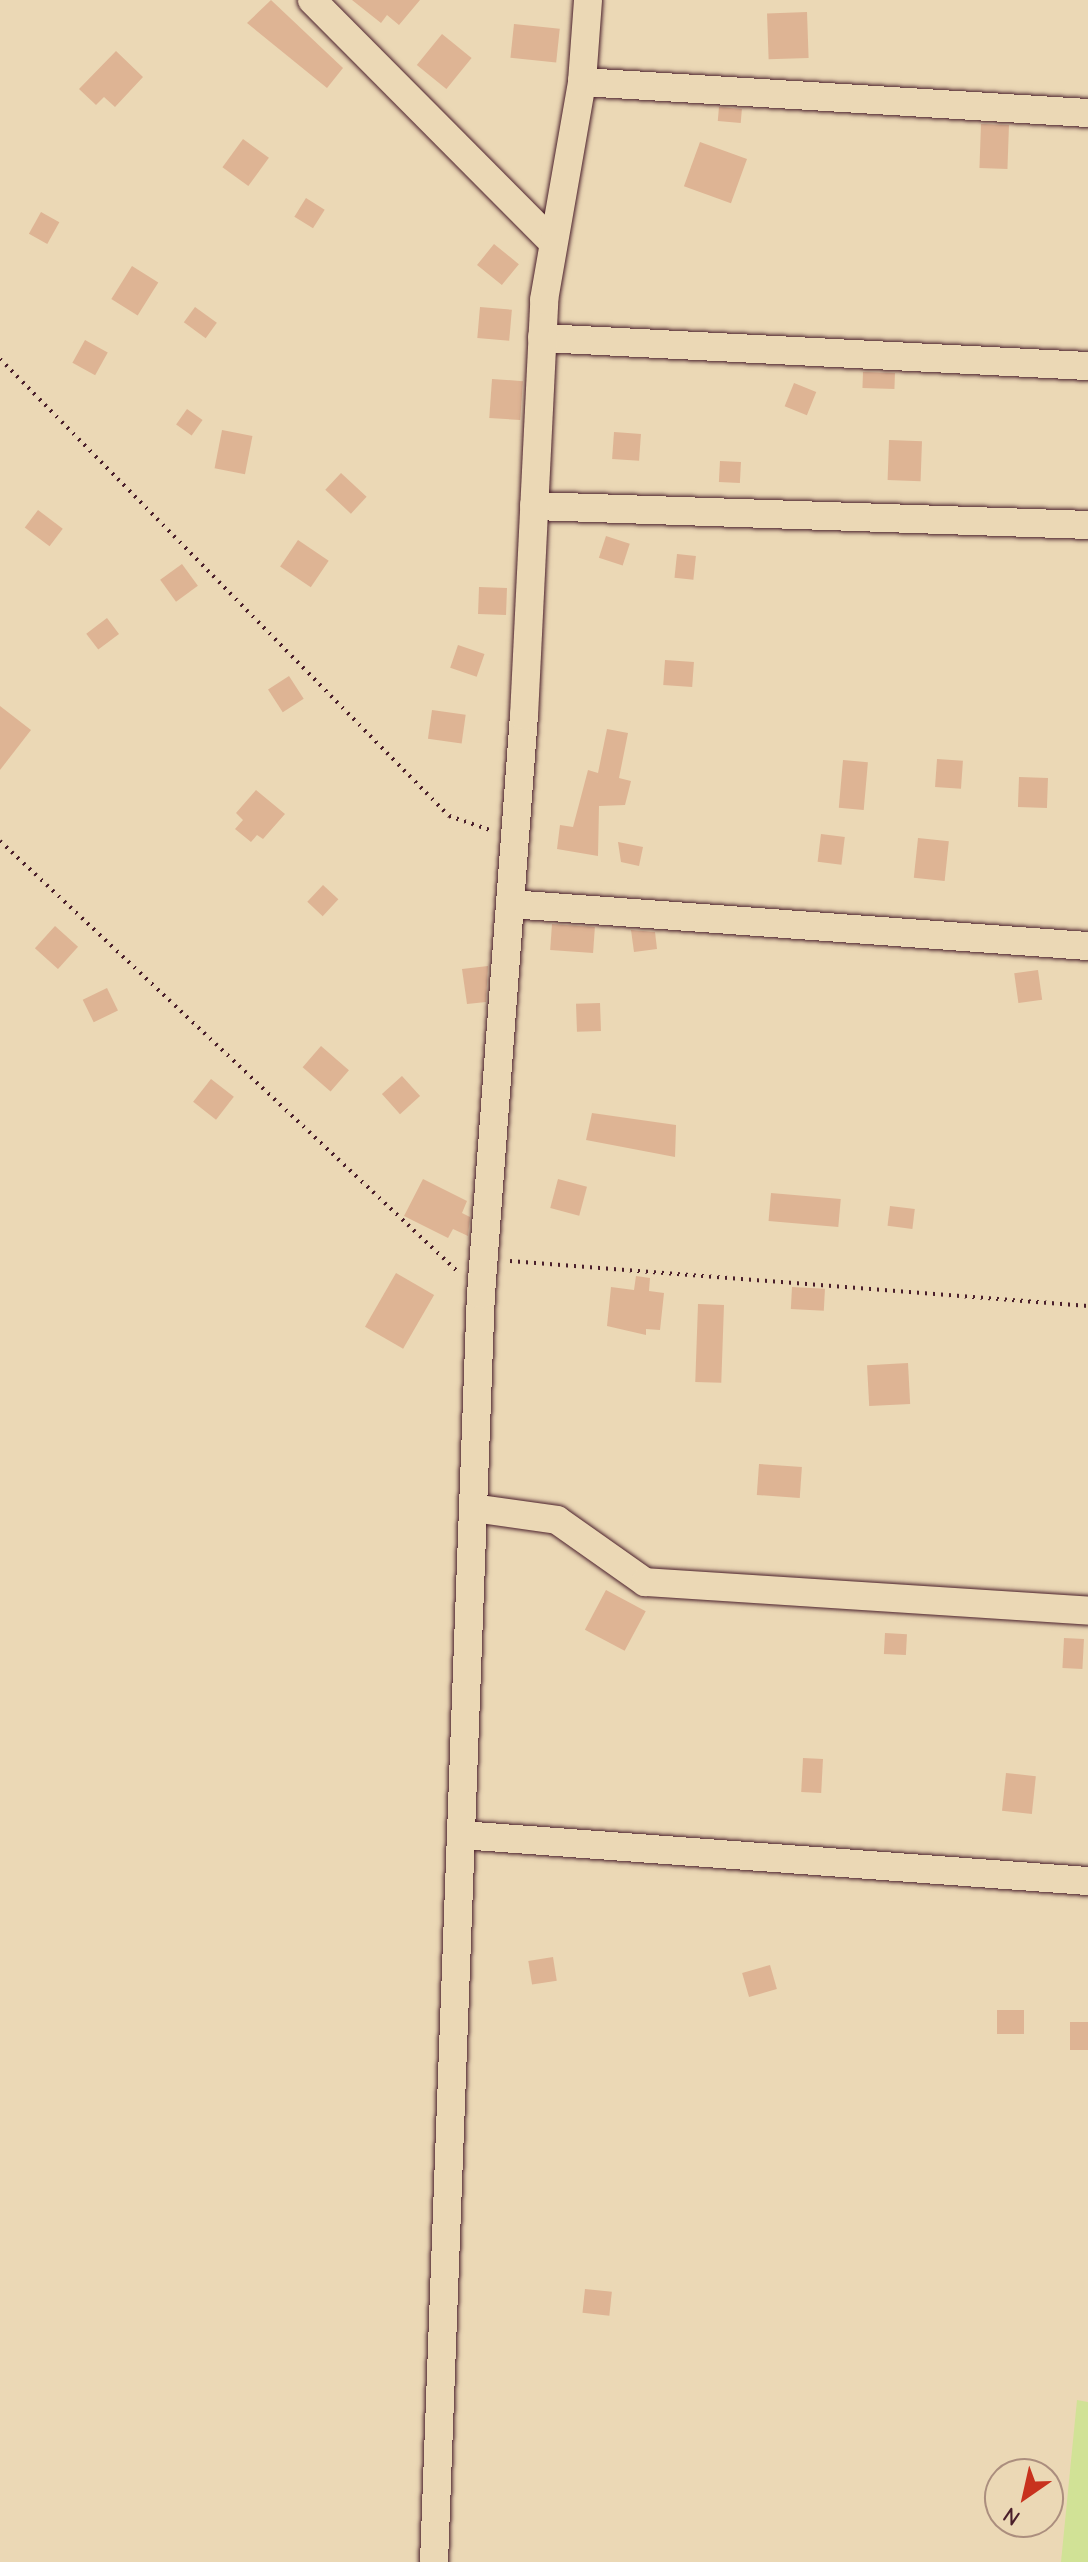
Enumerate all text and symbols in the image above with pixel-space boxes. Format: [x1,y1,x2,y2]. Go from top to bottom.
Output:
north arrow [984,2458,1064,2538]
text: N [998,2501,1025,2531]

